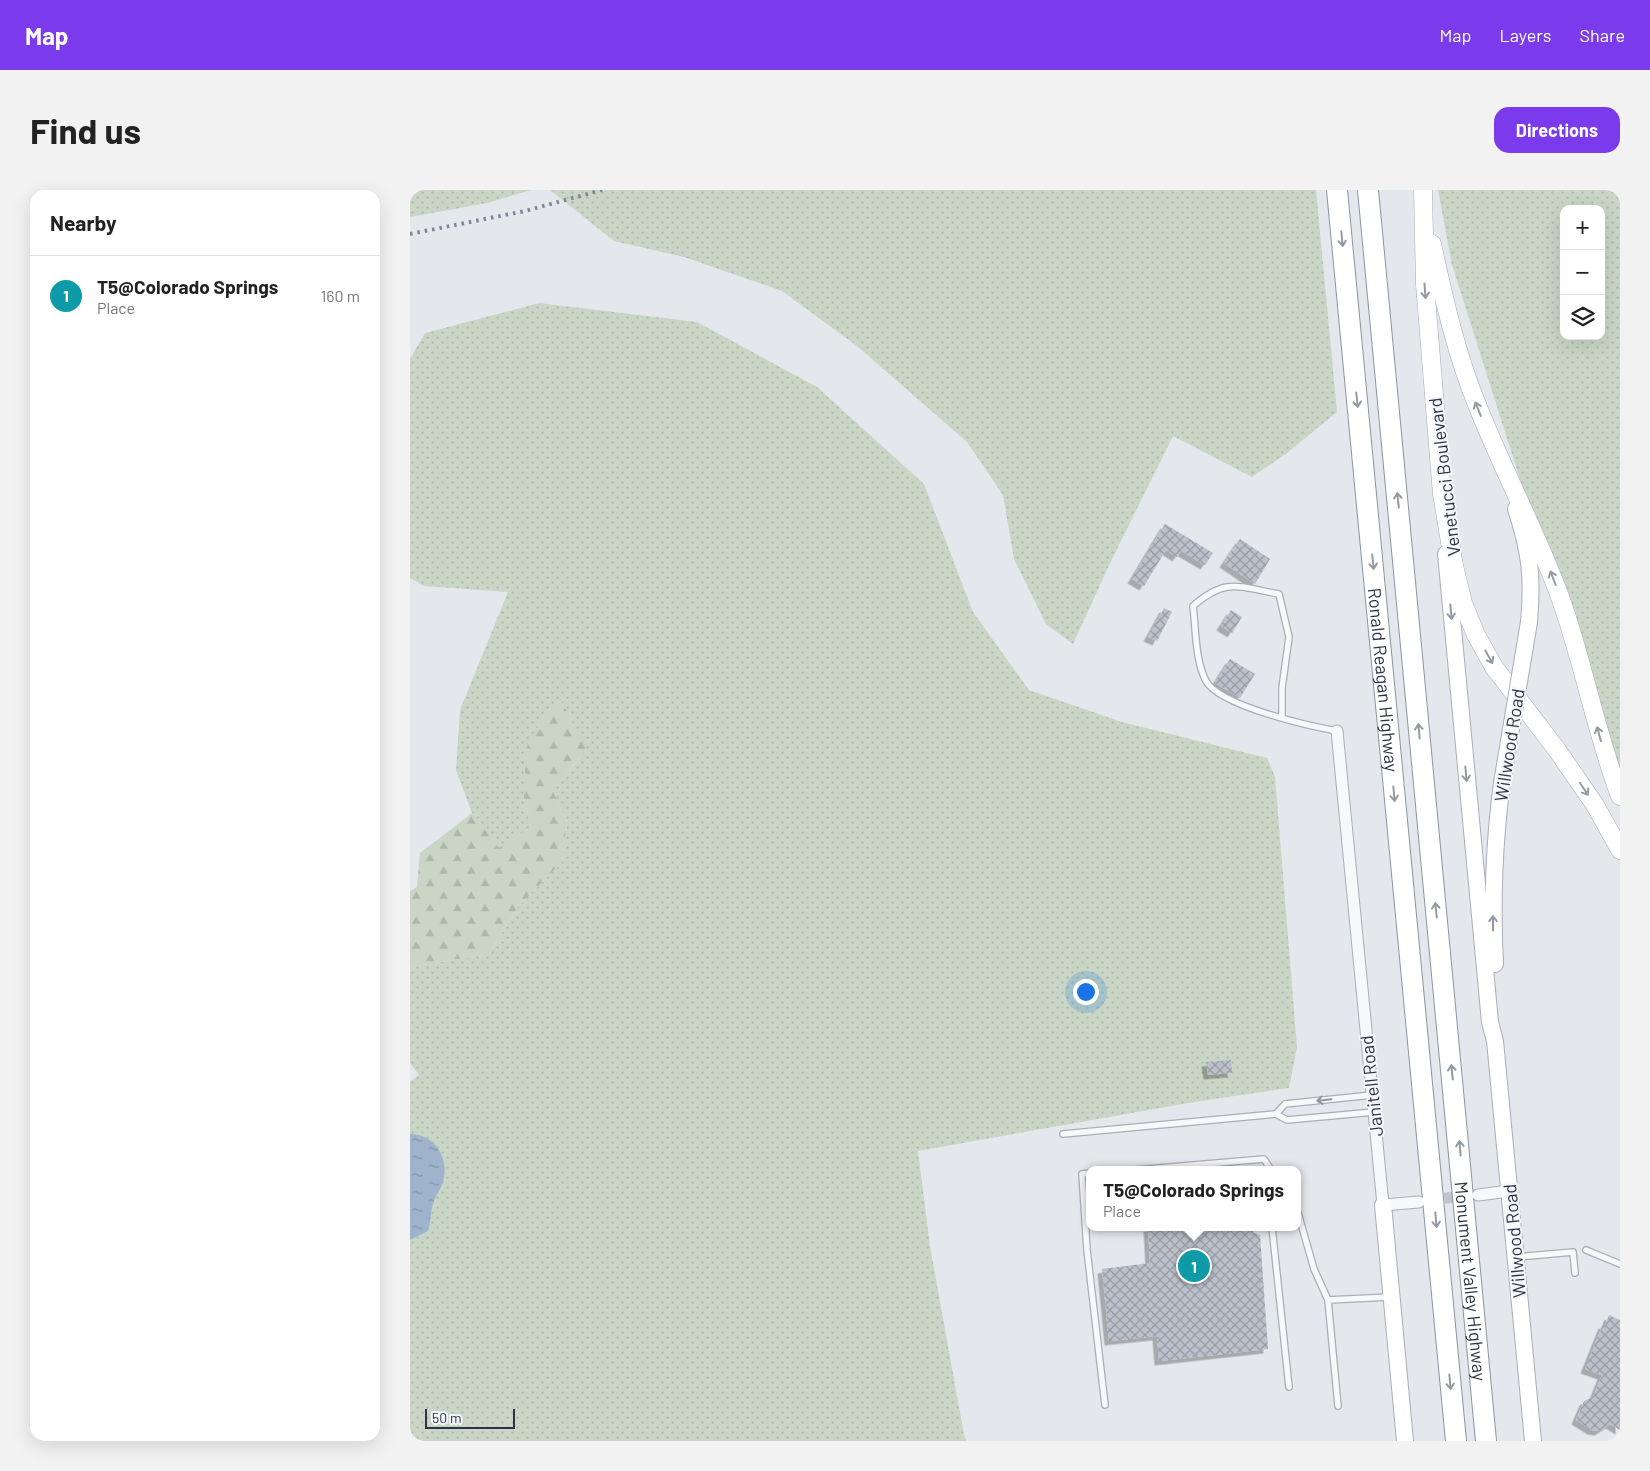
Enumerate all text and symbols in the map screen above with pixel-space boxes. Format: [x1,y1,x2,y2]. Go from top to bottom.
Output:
text: Map [25,21,68,50]
text: Map [1439,24,1471,46]
text: Layers [1499,24,1552,46]
text: Share [1580,24,1625,46]
button: Directions [1494,107,1620,153]
text: Find us [30,109,141,151]
map controls [1560,205,1605,340]
button: + [1560,205,1605,250]
text: Nearby [50,210,116,235]
one-way arrow [1337,230,1347,246]
button: − [1560,250,1605,295]
text: T5@Colorado Springs [97,275,278,298]
one-way arrow [1421,282,1430,298]
text: 1 [63,286,69,305]
text: 160 m [321,286,360,305]
button: layers [1560,295,1605,340]
text: Place [97,298,135,317]
one-way arrow [1352,392,1362,408]
street label: Venetucci Boulevard [1423,397,1465,557]
one-way arrow [1473,401,1482,416]
one-way arrow [1393,492,1403,508]
one-way arrow [1368,554,1378,570]
one-way arrow [1547,571,1557,586]
street label: Ronald Reagan Highway [1364,587,1403,773]
one-way arrow [1446,604,1455,620]
one-way arrow [1484,650,1494,664]
street label: Willwood Road [1489,687,1529,803]
one-way arrow [1414,723,1424,739]
one-way arrow [1594,726,1603,742]
one-way arrow [1461,766,1470,782]
one-way arrow [1579,782,1589,796]
one-way arrow [1389,785,1399,801]
one-way arrow [1432,903,1441,919]
one-way arrow [1488,915,1498,932]
your location [1073,979,1099,1005]
street label: Janitell Road [1355,1034,1387,1138]
one-way arrow [1447,1064,1457,1080]
one-way arrow [1316,1095,1332,1105]
one-way arrow [1455,1141,1464,1157]
popup [1086,1166,1301,1231]
text: T5@Colorado Springs [1103,1178,1284,1201]
street label: Monument Valley Highway [1451,1180,1491,1382]
street label: Willwood Road [1498,1183,1530,1299]
text: Place [1103,1201,1141,1220]
one-way arrow [1431,1212,1440,1228]
pin: 1 [1178,1247,1210,1285]
one-way arrow [1445,1373,1455,1389]
scale bar [425,1406,515,1429]
text: 50 m [432,1409,461,1426]

